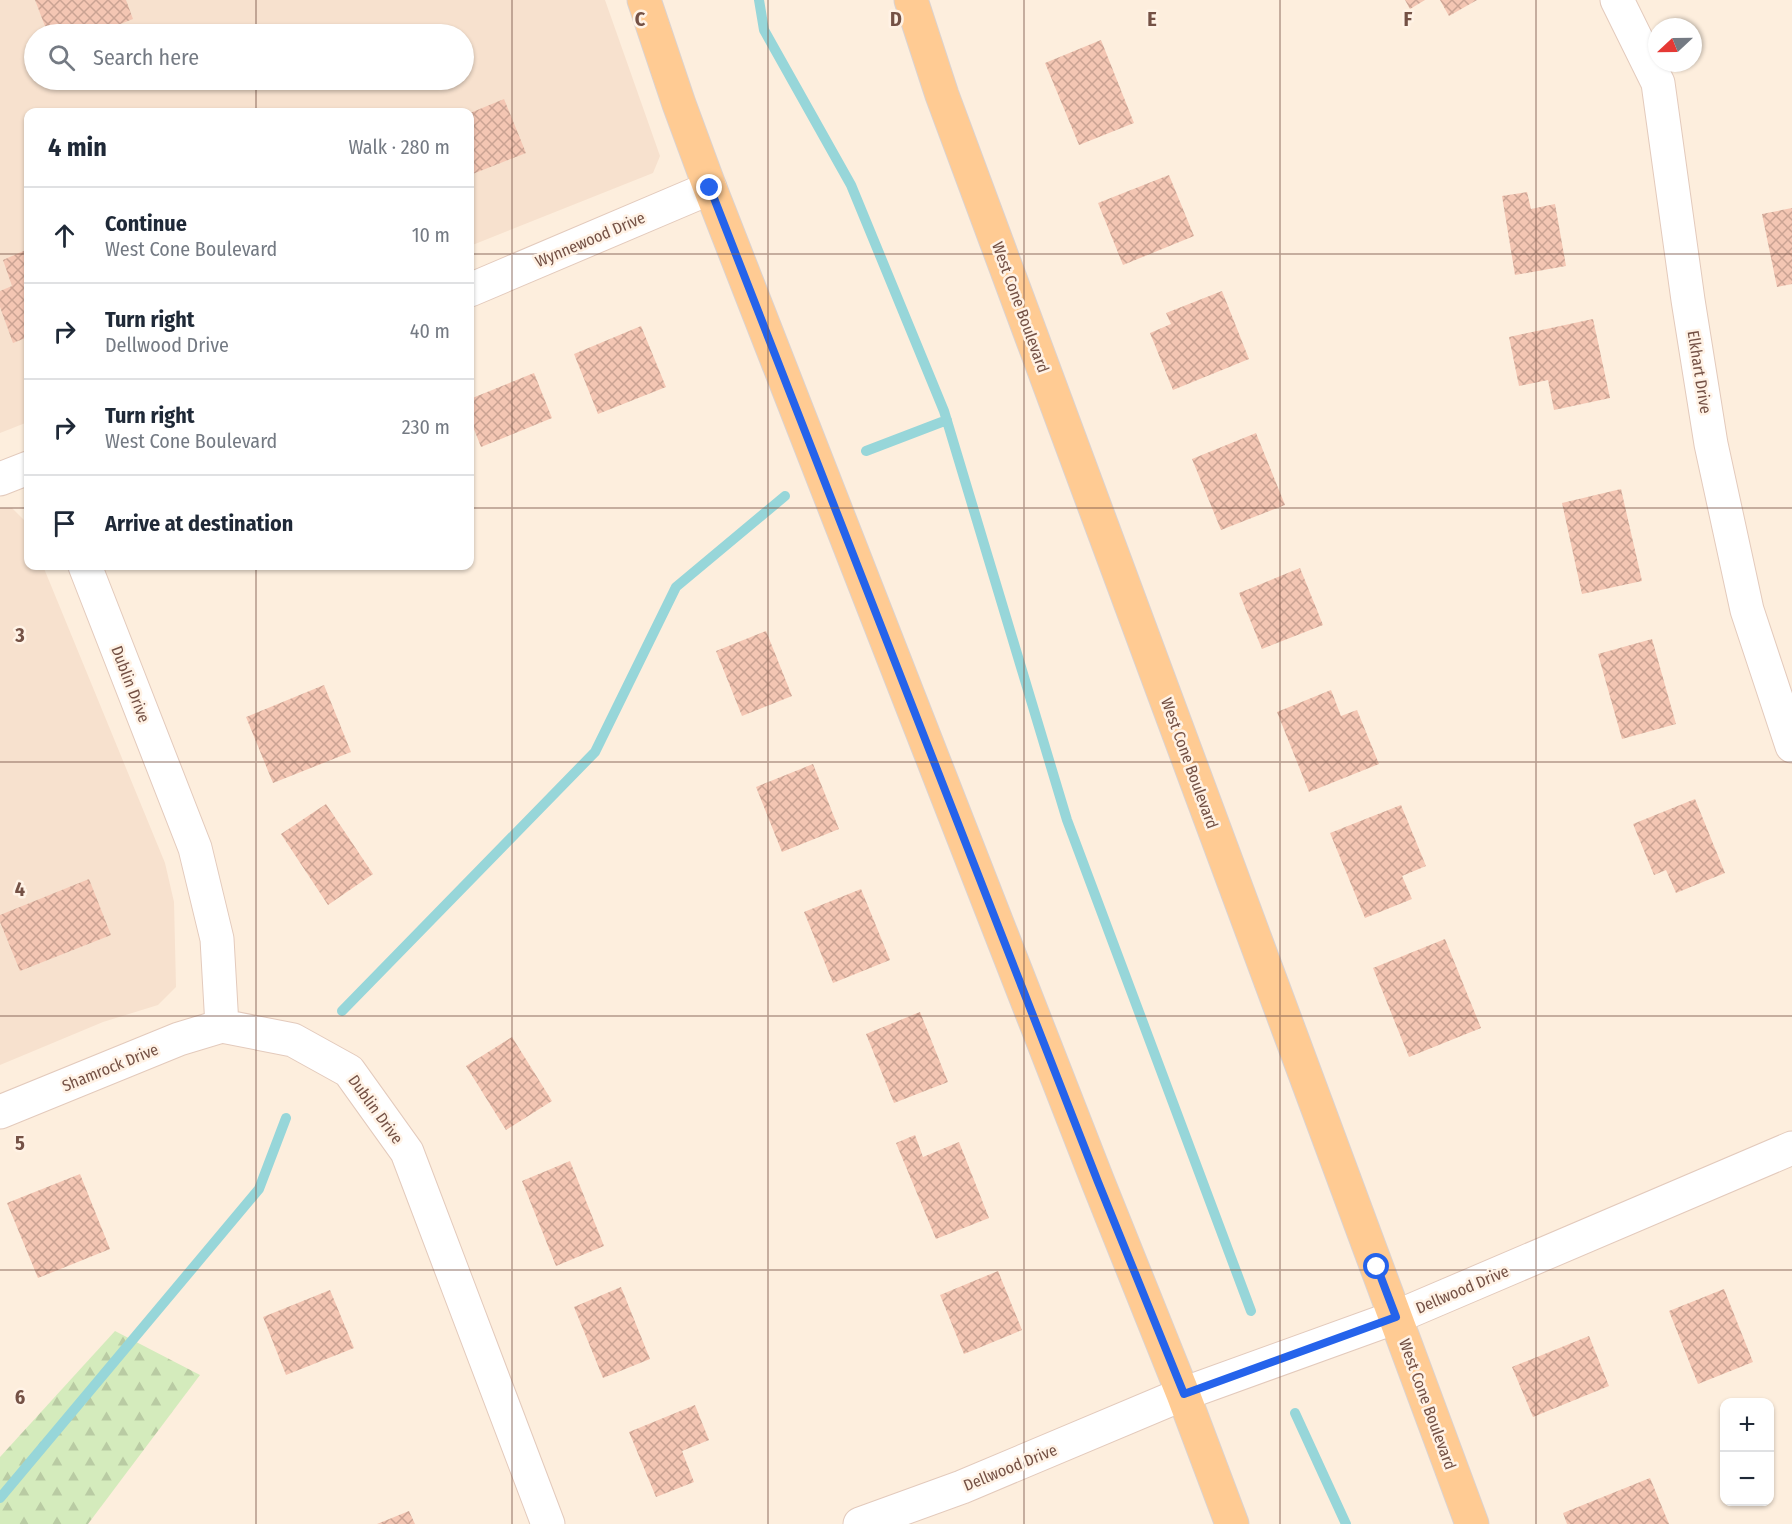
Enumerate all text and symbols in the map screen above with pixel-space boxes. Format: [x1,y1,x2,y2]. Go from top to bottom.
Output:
text: C [635,7,646,31]
text: D [890,7,902,31]
text: E [1147,7,1157,31]
text: F [1404,7,1413,31]
north arrow [1648,18,1702,72]
search box [24,24,474,90]
icon: search [45,41,78,74]
text: Search here [93,44,199,71]
text: 4 min [48,132,107,163]
text: Walk · 280 m [348,135,450,159]
route end [696,174,722,200]
street label: Wynnewood Drive [532,208,648,271]
text: Continue [105,210,187,237]
icon: ahead [48,219,81,252]
text: 10 m [412,223,450,247]
text: West Cone Boulevard [105,237,277,261]
street label: West Cone Boulevard [988,239,1053,375]
text: Turn right [105,306,194,333]
icon: right [48,315,81,348]
text: 40 m [410,319,450,343]
street label: Elkhart Drive [1684,329,1715,415]
text: Dellwood Drive [105,333,229,357]
text: Turn right [105,402,194,429]
icon: right [48,411,81,444]
text: 230 m [402,415,450,439]
text: West Cone Boulevard [105,429,277,453]
icon: arrive [48,507,81,540]
text: Arrive at destination [105,510,293,537]
text: 3 [14,623,25,647]
street label: Dublin Drive [107,643,154,725]
street label: West Cone Boulevard [1157,695,1222,831]
text: 4 [15,877,25,901]
street label: Shamrock Drive [59,1040,161,1095]
street label: Dublin Drive [344,1071,407,1148]
text: 5 [15,1131,25,1155]
route start [1363,1253,1389,1279]
street label: Dellwood Drive [1413,1261,1512,1318]
street label: West Cone Boulevard [1395,1336,1460,1472]
text: 6 [15,1385,25,1409]
map controls [1720,1398,1774,1506]
button: + [1720,1398,1774,1452]
street label: Dellwood Drive [961,1440,1060,1495]
button: − [1720,1452,1774,1506]

